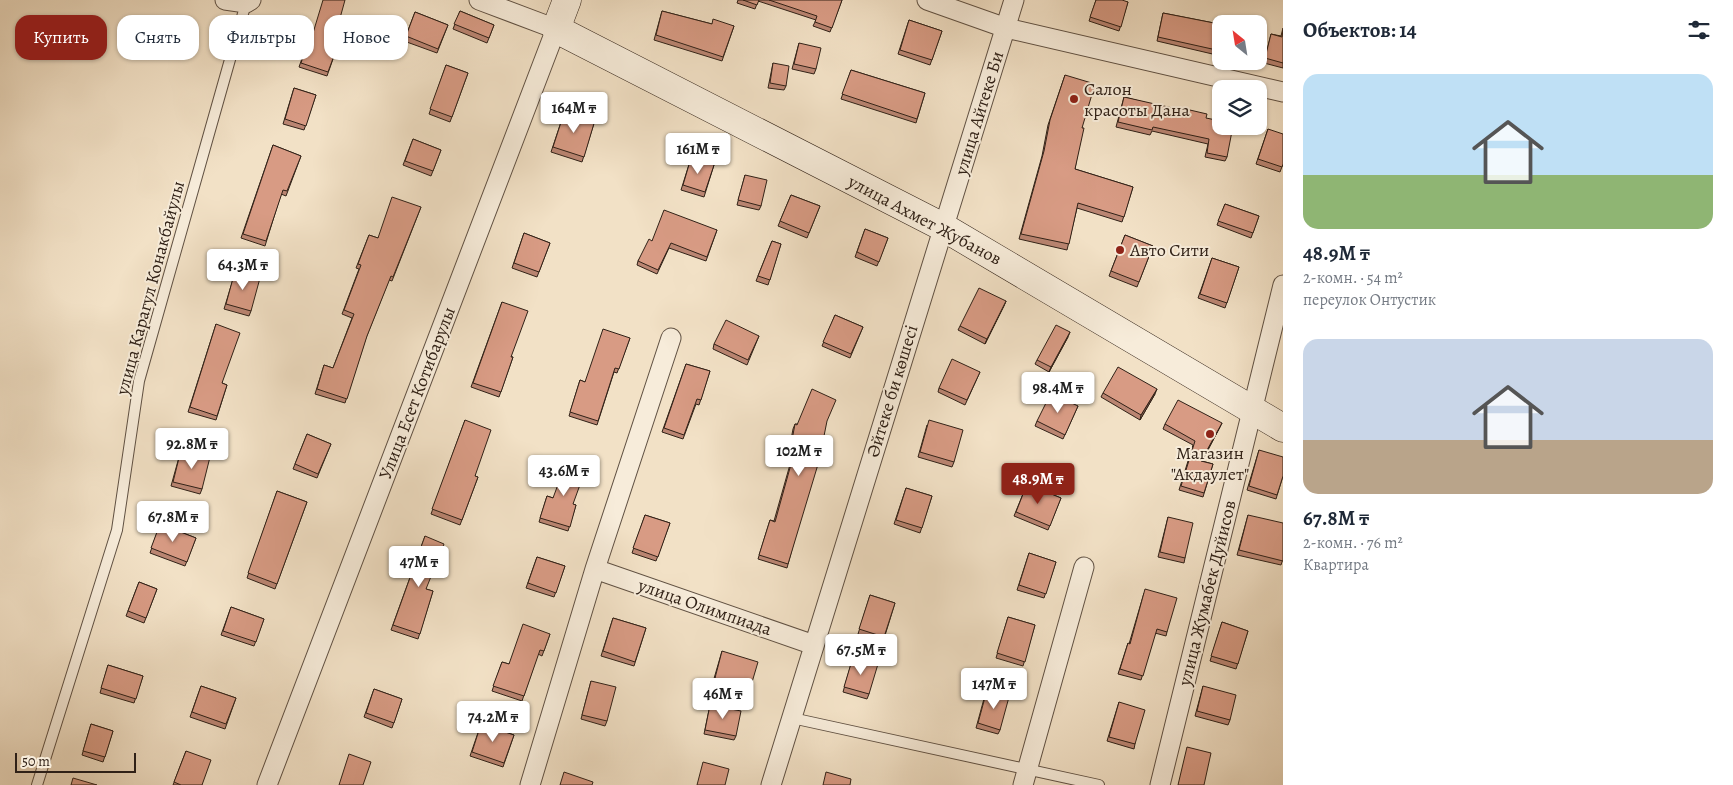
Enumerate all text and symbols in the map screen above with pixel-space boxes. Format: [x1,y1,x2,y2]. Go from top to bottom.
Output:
chip: Купить [15,15,107,60]
chip: Снять [117,15,199,60]
chip: Фильтры [209,15,314,60]
chip: Новое [324,15,408,60]
north arrow [1212,15,1268,70]
map controls [1212,15,1267,135]
text: Объектов: 14 [1303,16,1417,44]
icon: filters [1685,16,1713,44]
street label: улица Айтеке Би [948,48,1009,179]
place label: Салон красоты Дана [1084,77,1191,122]
button: layers [1212,80,1267,135]
pin: 164M ₸ [533,92,615,134]
marker: Салон красоты Дана [1068,93,1080,105]
text: 164M ₸ [552,97,596,119]
icon: home [1463,107,1553,197]
pin: 161M ₸ [657,132,739,175]
text: 161M ₸ [677,138,720,160]
street label: улица Ахмет Жубанов [843,169,1006,271]
street label: улица Карагул Конакбайулы [110,178,190,399]
place label: Авто Сити [1129,238,1209,262]
text: 48.9M ₸ [1303,239,1370,267]
marker: Авто Сити [1114,244,1126,256]
pin: 64.3M ₸ [197,248,289,291]
text: 64.3M ₸ [218,254,268,276]
text: 2-комн. · 54 m² [1303,267,1403,289]
text: переулок Онтустик [1303,289,1436,311]
street label: Улица Есет Котибарулы [373,303,461,483]
street label: Әйтеке би көшесі [860,322,924,460]
pin: 98.4M ₸ [1012,372,1104,414]
icon: home [1463,372,1553,462]
text: 98.4M ₸ [1032,377,1084,399]
pin: 92.8M ₸ [146,428,238,470]
marker: Магазин "Акдаулет" [1204,428,1216,440]
text: 92.8M ₸ [166,433,218,455]
pin: 102M ₸ [758,434,840,477]
text: 102M ₸ [776,440,822,462]
place label: Магазин "Акдаулет" [1171,441,1249,486]
pin: 43.6M ₸ [518,454,610,497]
text: 43.6M ₸ [539,460,589,482]
pin: 48.9M ₸ [992,462,1084,505]
text: 48.9M ₸ [1012,468,1064,490]
street label: улица Жумабек Дуйисов [1172,498,1242,689]
pin: 67.8M ₸ [127,500,219,543]
text: 67.8M ₸ [1303,504,1369,532]
text: 67.8M ₸ [148,506,198,528]
text: 2-комн. · 76 m² [1303,532,1403,554]
pin: 47M ₸ [384,546,454,588]
text: 47M ₸ [400,551,438,573]
text: Квартира [1303,554,1369,576]
street label: улица Олимпиада [634,573,776,641]
pin: 67.5M ₸ [815,634,907,676]
text: 67.5M ₸ [836,639,886,661]
pin: 147M ₸ [953,668,1035,710]
text: 147M ₸ [972,673,1016,695]
pin: 46M ₸ [688,678,758,720]
text: 46M ₸ [703,683,743,705]
pin: 74.2M ₸ [447,700,539,743]
text: 74.2M ₸ [468,706,518,728]
scale bar [15,750,136,773]
text: 50 m [22,752,50,771]

